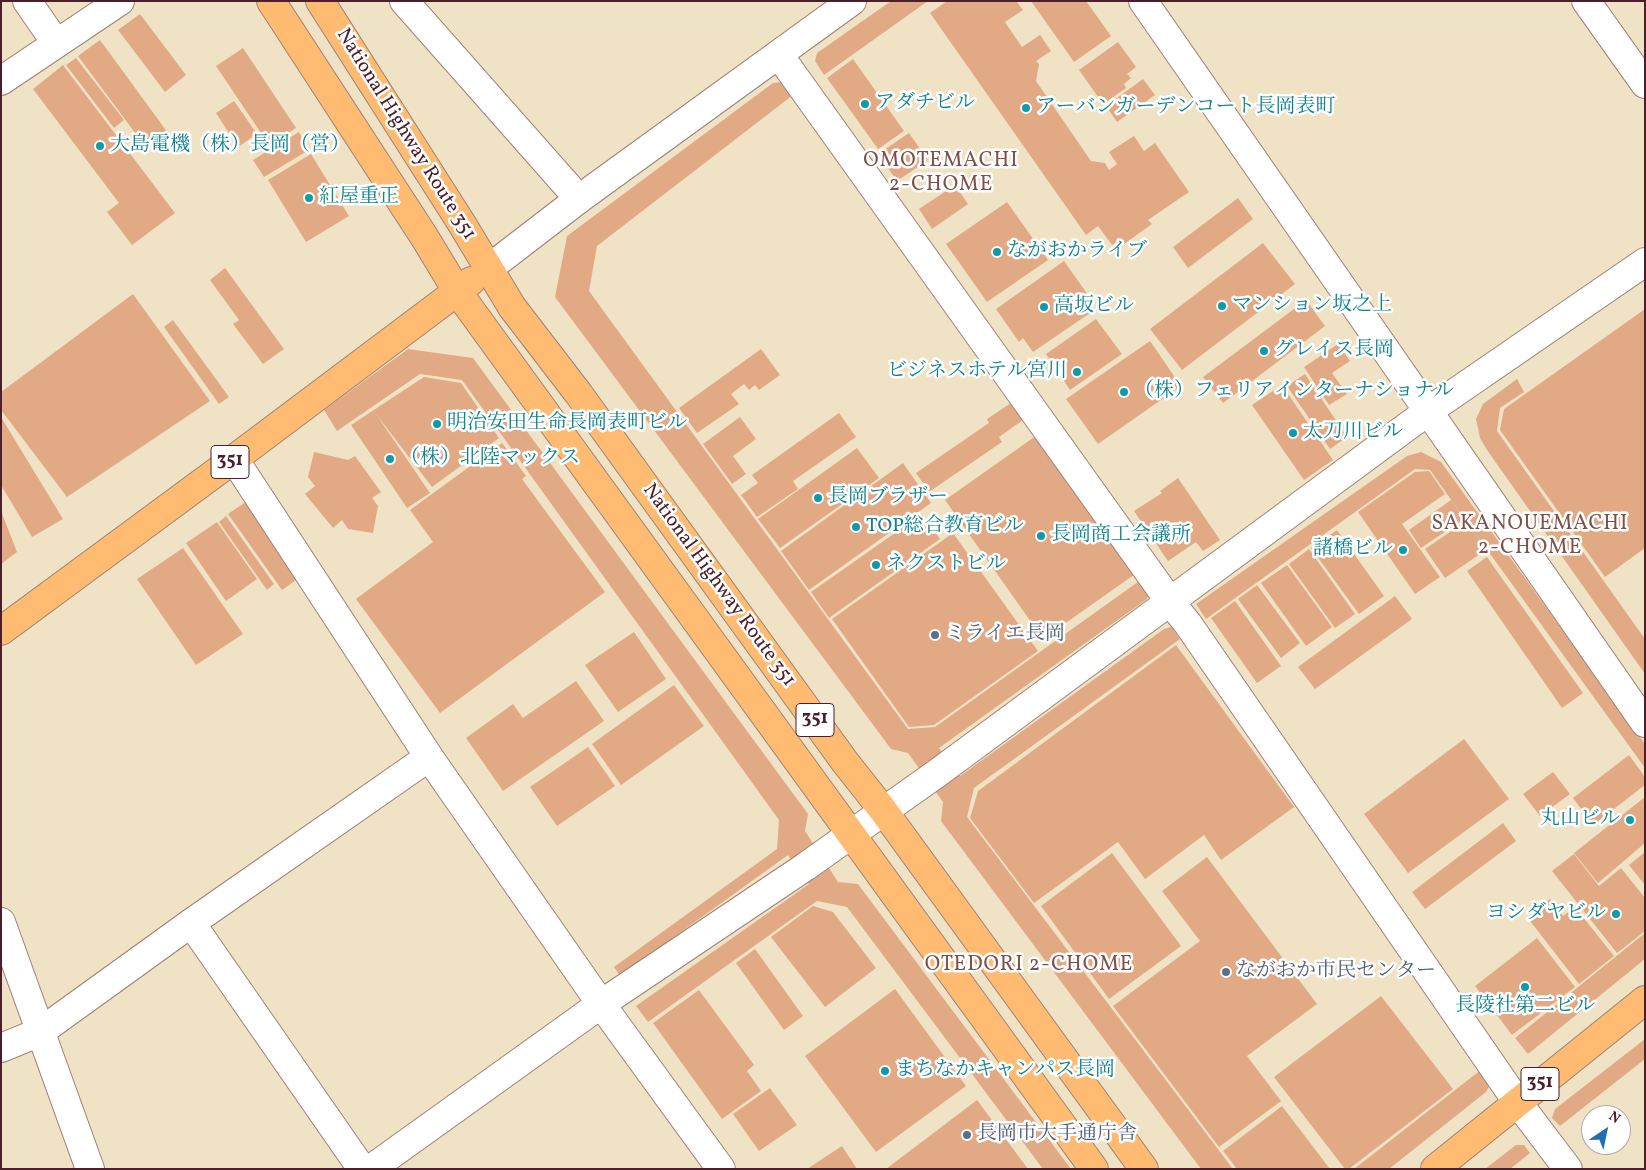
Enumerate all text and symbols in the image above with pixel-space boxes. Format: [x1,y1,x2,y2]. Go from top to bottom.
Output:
street label: National Highway Route 351 [330,25,480,245]
place label: アダチビル [875,92,975,116]
place label: アーバンガーデンコート長岡表町 [1036,96,1335,120]
marker: アダチビル [859,98,871,110]
marker: アーバンガーデンコート長岡表町 [1020,102,1032,114]
place label: 大島電機（株）長岡（営） [110,134,350,158]
marker: 大島電機（株）長岡（営） [94,140,106,152]
district label: OMOTEMACHI 2-CHOME [862,149,1020,199]
place label: 紅屋重正 [319,186,399,210]
marker: 紅屋重正 [303,192,315,204]
place label: ながおかライブ [1007,240,1147,264]
marker: ながおかライブ [991,246,1003,258]
place label: マンション坂之上 [1232,294,1392,318]
place label: 高坂ビル [1054,295,1134,319]
marker: マンション坂之上 [1216,300,1228,312]
marker: 高坂ビル [1038,301,1050,313]
place label: グレイス長岡 [1274,339,1394,363]
marker: グレイス長岡 [1258,345,1270,357]
place label: ビジネスホテル宮川 [887,360,1067,384]
marker: ビジネスホテル宮川 [1071,366,1083,378]
place label: （株）フェリアインターナショナル [1134,380,1454,404]
marker: （株）フェリアインターナショナル [1118,386,1130,398]
place label: 明治安田生命長岡表町ビル [447,412,687,436]
marker: 明治安田生命長岡表町ビル [431,418,443,430]
place label: 太刀川ビル [1303,421,1403,445]
marker: 太刀川ビル [1287,427,1299,439]
road number: 351 [211,446,249,478]
place label: （株）北陸マックス [400,447,580,471]
marker: （株）北陸マックス [384,453,396,465]
street label: National Highway Route 351 [636,480,800,692]
place label: 長岡ブラザー [828,486,948,510]
marker: 長岡ブラザー [812,492,824,504]
district label: SAKANOUEMACHI 2-CHOME [1430,512,1630,562]
place label: TOP総合教育ビル [866,515,1024,539]
marker: TOP総合教育ビル [850,521,862,533]
place label: 長岡商工会議所 [1051,524,1191,548]
marker: 長岡商工会議所 [1035,530,1047,542]
place label: 諸橋ビル [1313,538,1393,562]
marker: 諸橋ビル [1397,544,1409,556]
place label: ネクストビル [886,553,1006,577]
marker: ネクストビル [870,559,882,571]
place label: ミライエ長岡 [945,623,1065,647]
marker: ミライエ長岡 [929,629,941,641]
road number: 351 [796,704,834,736]
place label: 丸山ビル [1540,808,1620,832]
marker: 丸山ビル [1624,814,1636,826]
place label: ヨシダヤビル [1486,902,1606,926]
marker: ヨシダヤビル [1610,908,1622,920]
district label: OTEDORI 2-CHOME [923,953,1135,979]
place label: ながおか市民センター [1236,960,1436,984]
marker: ながおか市民センター [1220,966,1232,978]
marker: 長陵社第二ビル [1519,981,1531,993]
place label: 長陵社第二ビル [1455,995,1595,1019]
place label: まちなかキャンパス長岡 [895,1059,1115,1083]
marker: まちなかキャンパス長岡 [879,1065,891,1077]
road number: 351 [1521,1068,1559,1100]
north arrow [1581,1105,1631,1155]
text: N [1605,1107,1624,1129]
place label: 長岡市大手通庁舎 [977,1123,1137,1147]
marker: 長岡市大手通庁舎 [961,1129,973,1141]

